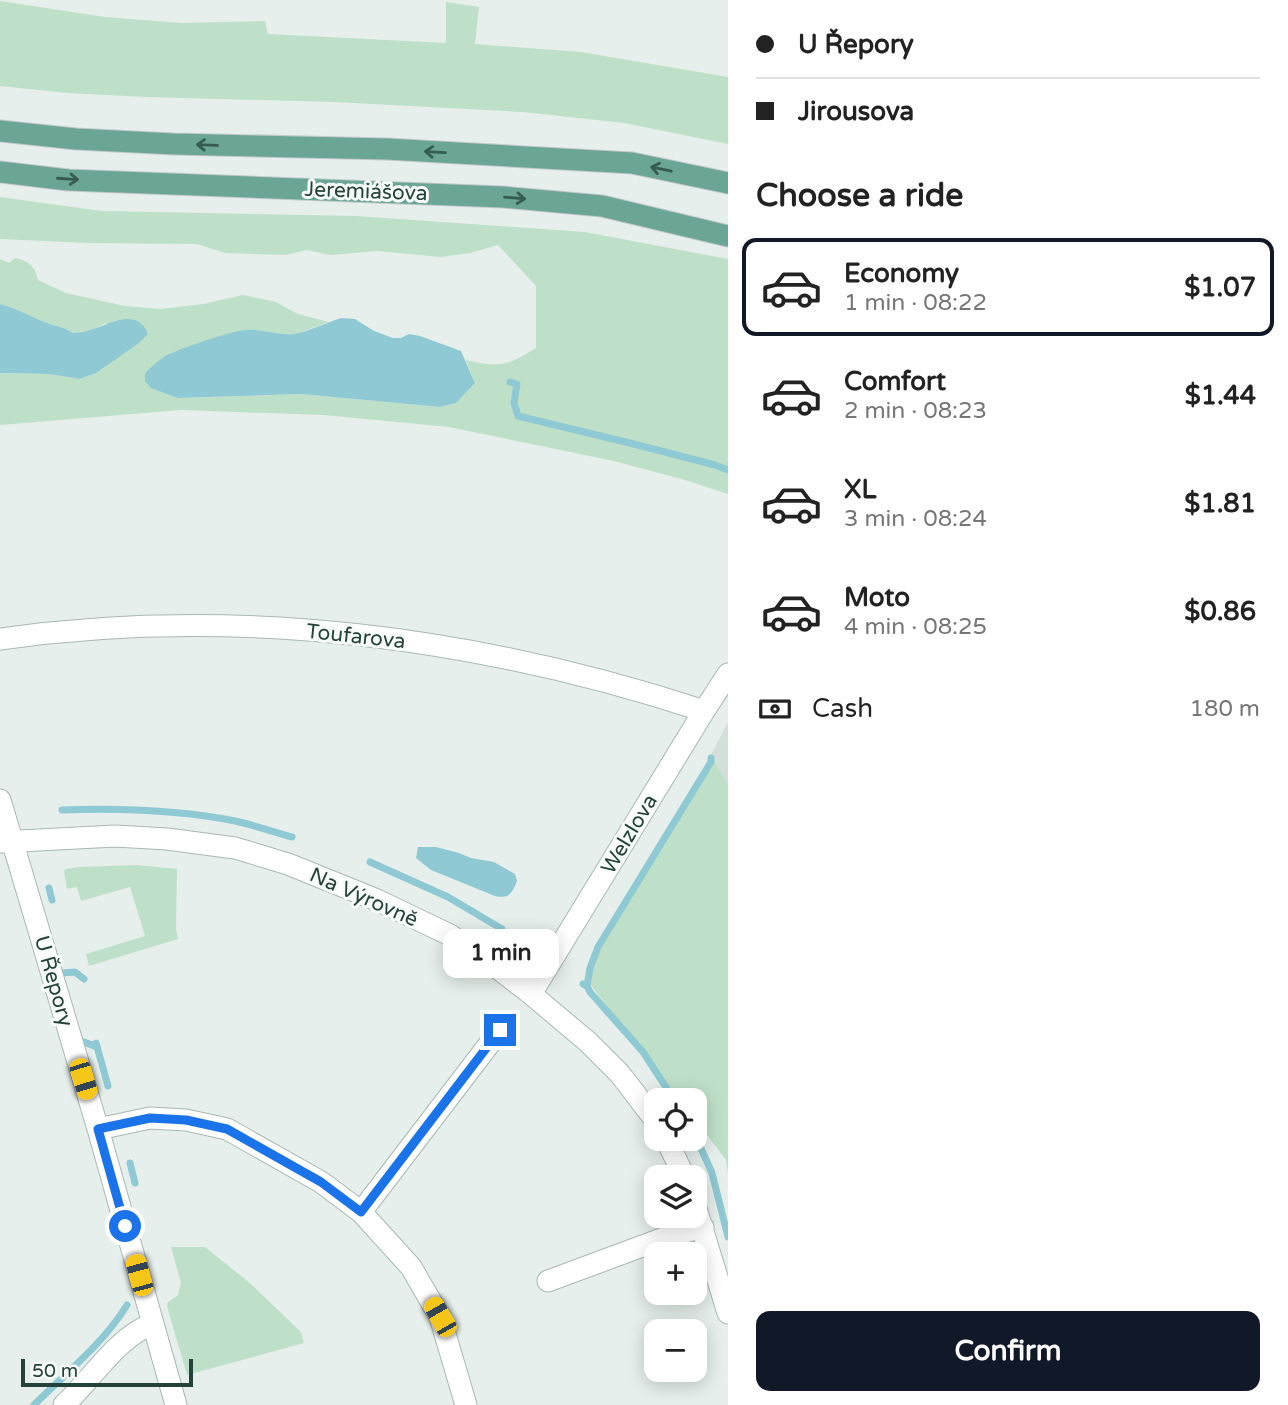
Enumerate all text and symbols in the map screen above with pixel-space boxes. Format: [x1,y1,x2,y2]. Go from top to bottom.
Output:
text: U Řepory [798,29,914,60]
text: Jirousova [798,96,914,127]
one-way arrow [196,138,219,151]
one-way arrow [424,145,446,158]
one-way arrow [650,161,673,175]
one-way arrow [56,173,79,186]
street label: Jeremiášova [304,177,428,206]
text: Choose a ride [756,177,963,215]
one-way arrow [504,192,526,205]
icon: car [760,256,823,319]
text: Economy [844,258,959,289]
text: $1.07 [1184,272,1256,303]
text: 1 min · 08:22 [844,289,987,317]
icon: car [760,364,823,427]
text: Comfort [844,366,946,397]
text: $1.44 [1185,380,1256,411]
text: 2 min · 08:23 [844,397,987,425]
icon: car [760,472,823,535]
text: XL [844,474,876,505]
text: $1.81 [1184,488,1256,519]
text: 3 min · 08:24 [844,505,987,533]
icon: car [760,580,823,643]
text: Moto [844,582,910,613]
text: $0.86 [1184,596,1256,627]
text: 4 min · 08:25 [844,613,987,641]
street label: Toufarova [305,619,407,654]
icon: cash [756,690,794,728]
text: Cash [812,693,873,724]
text: 180 m [1190,695,1260,723]
street label: Welzlova [596,790,663,879]
street label: Na Výrovně [306,863,422,932]
callout: 1 min [442,928,558,978]
street label: U Řepory [29,933,78,1030]
text: 1 min [470,939,532,967]
route end [484,1014,516,1046]
car [67,1056,100,1102]
map controls [644,1088,707,1382]
button: locate [644,1088,707,1151]
button: layers [644,1165,707,1228]
route start [109,1210,141,1242]
button: + [644,1242,707,1305]
car [124,1252,155,1298]
car [421,1294,460,1340]
button: Confirm [756,1311,1260,1391]
button: − [644,1319,707,1382]
scale bar [21,1356,192,1388]
text: 50 m [32,1360,78,1382]

